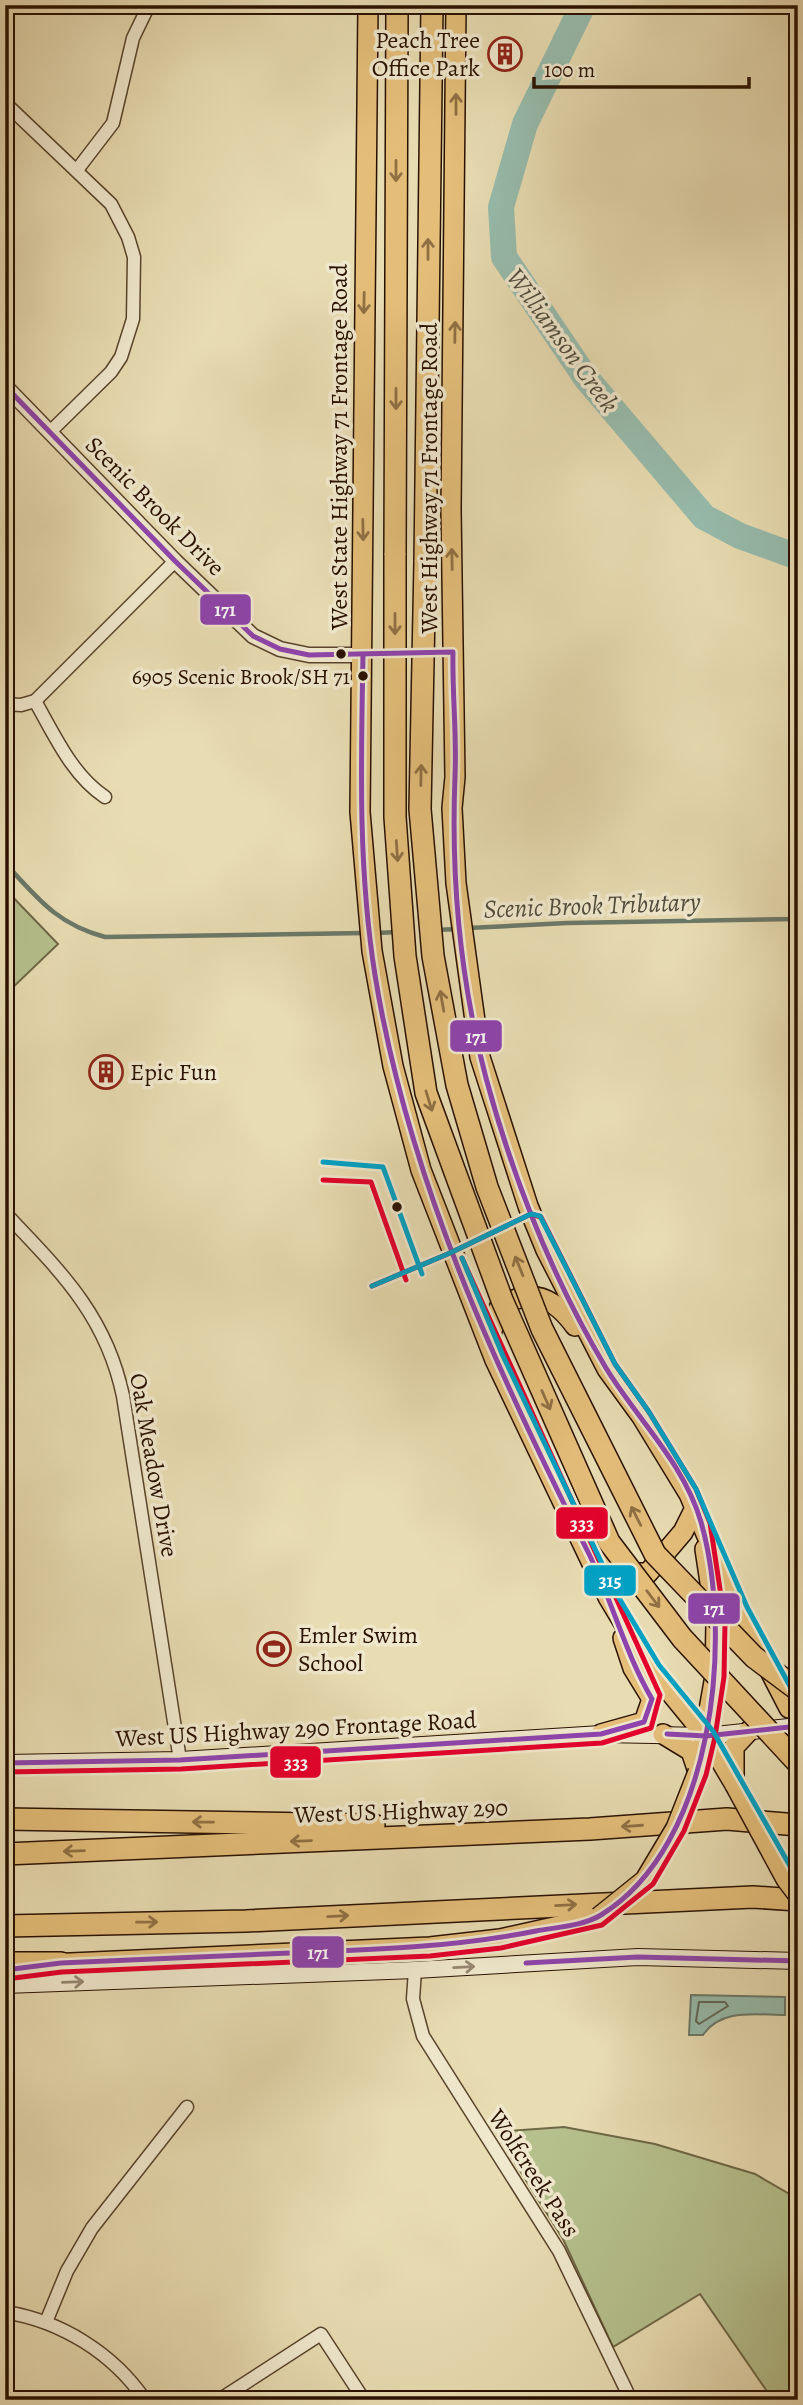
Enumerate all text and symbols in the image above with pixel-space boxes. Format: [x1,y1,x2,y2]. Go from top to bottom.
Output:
place label: Peach Tree Office Park [372,24,480,84]
building icon: Peach Tree Office Park [486,35,524,73]
scale bar [534,46,749,90]
text: 100 m [544,56,595,84]
one-way arrow [449,93,463,116]
one-way arrow [389,160,403,183]
one-way arrow [421,238,435,261]
water label: Williamson Creek [498,261,627,420]
street label: West State Highway 71 Frontage Road [323,264,355,631]
one-way arrow [357,291,371,314]
one-way arrow [448,320,461,343]
street label: West Highway 71 Frontage Road [413,322,445,634]
one-way arrow [389,387,403,410]
street label: Scenic Brook Drive [78,429,232,583]
one-way arrow [356,518,369,541]
one-way arrow [445,548,458,571]
line badge: 171 [199,593,252,626]
text: 171 [214,597,236,623]
one-way arrow [388,612,402,635]
unlabelled marker [334,647,348,661]
place label: 6905 Scenic Brook/SH 71 [132,662,350,692]
marker: 6905 Scenic Brook/SH 71 [356,669,370,683]
one-way arrow [414,764,427,787]
one-way arrow [391,839,404,862]
water label: Scenic Brook Tributary [483,884,701,927]
one-way arrow [434,991,448,1013]
line badge: 171 [449,1019,503,1053]
text: 171 [465,1024,487,1050]
building icon: Epic Fun [87,1053,125,1091]
place label: Epic Fun [130,1056,217,1088]
one-way arrow [424,1089,436,1111]
unlabelled marker [390,1200,404,1214]
one-way arrow [512,1256,525,1277]
street label: Oak Meadow Drive [122,1371,186,1559]
one-way arrow [540,1389,553,1410]
line badge: 333 [555,1506,609,1540]
one-way arrow [629,1506,643,1527]
text: 333 [570,1511,594,1537]
line badge: 315 [583,1564,637,1597]
text: 315 [598,1568,622,1594]
one-way arrow [645,1590,660,1608]
line badge: 171 [687,1592,741,1625]
text: 171 [703,1596,725,1622]
place label: Emler Swim School [298,1619,418,1679]
sports icon: Emler Swim School [255,1630,293,1668]
street label: West US Highway 290 Frontage Road [114,1704,477,1754]
line badge: 333 [269,1745,322,1779]
text: 333 [284,1750,308,1776]
street label: West US Highway 290 [292,1791,509,1831]
one-way arrow [192,1816,215,1829]
one-way arrow [621,1820,644,1833]
one-way arrow [290,1835,313,1848]
one-way arrow [63,1845,86,1858]
one-way arrow [554,1898,577,1911]
one-way arrow [327,1909,349,1922]
one-way arrow [135,1915,158,1929]
line badge: 171 [291,1935,345,1969]
text: 171 [307,1940,329,1966]
one-way arrow [452,1960,475,1973]
one-way arrow [62,1976,85,1989]
street label: Wolfcreek Pass [480,2102,587,2243]

